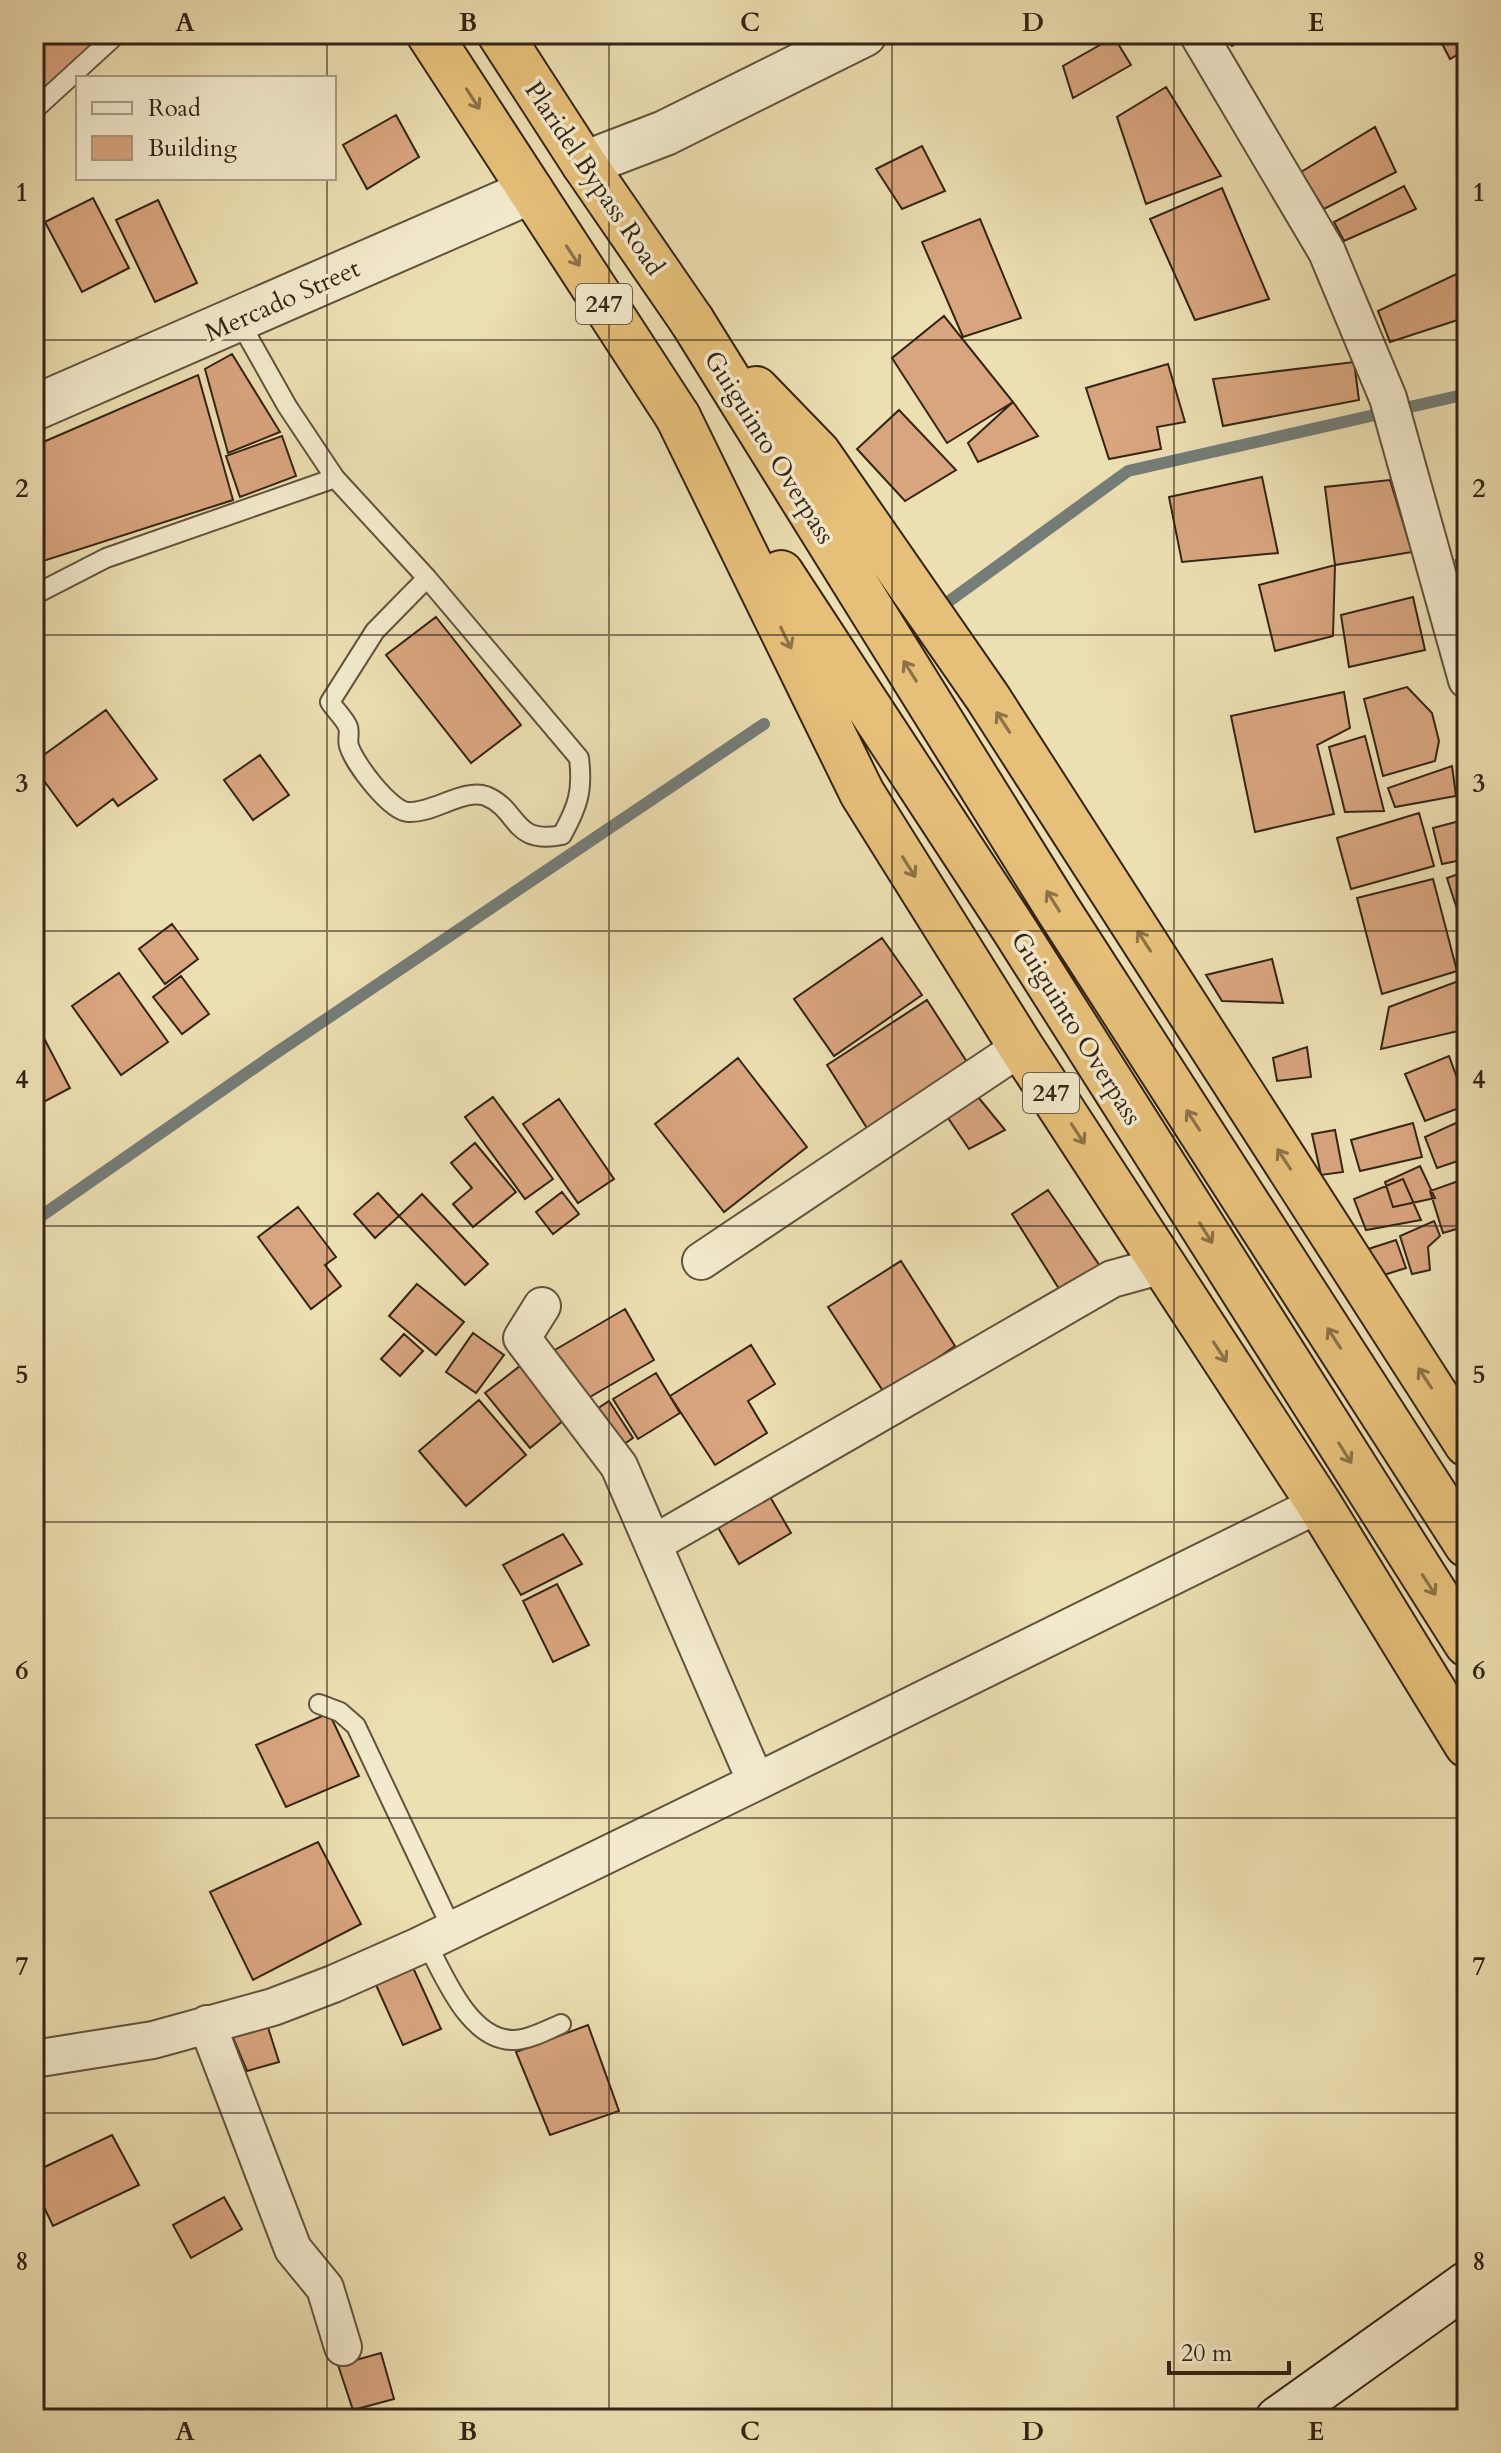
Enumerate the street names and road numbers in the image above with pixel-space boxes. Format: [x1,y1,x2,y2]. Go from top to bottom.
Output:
street label: Plaridel Bypass Road [517,74,673,282]
street label: Mercado Street [199,251,365,350]
road number: 247 [576,284,632,324]
street label: Guiguinto Overpass [696,344,843,551]
street label: Guiguinto Overpass [1003,925,1150,1132]
road number: 247 [1023,1073,1079,1113]

